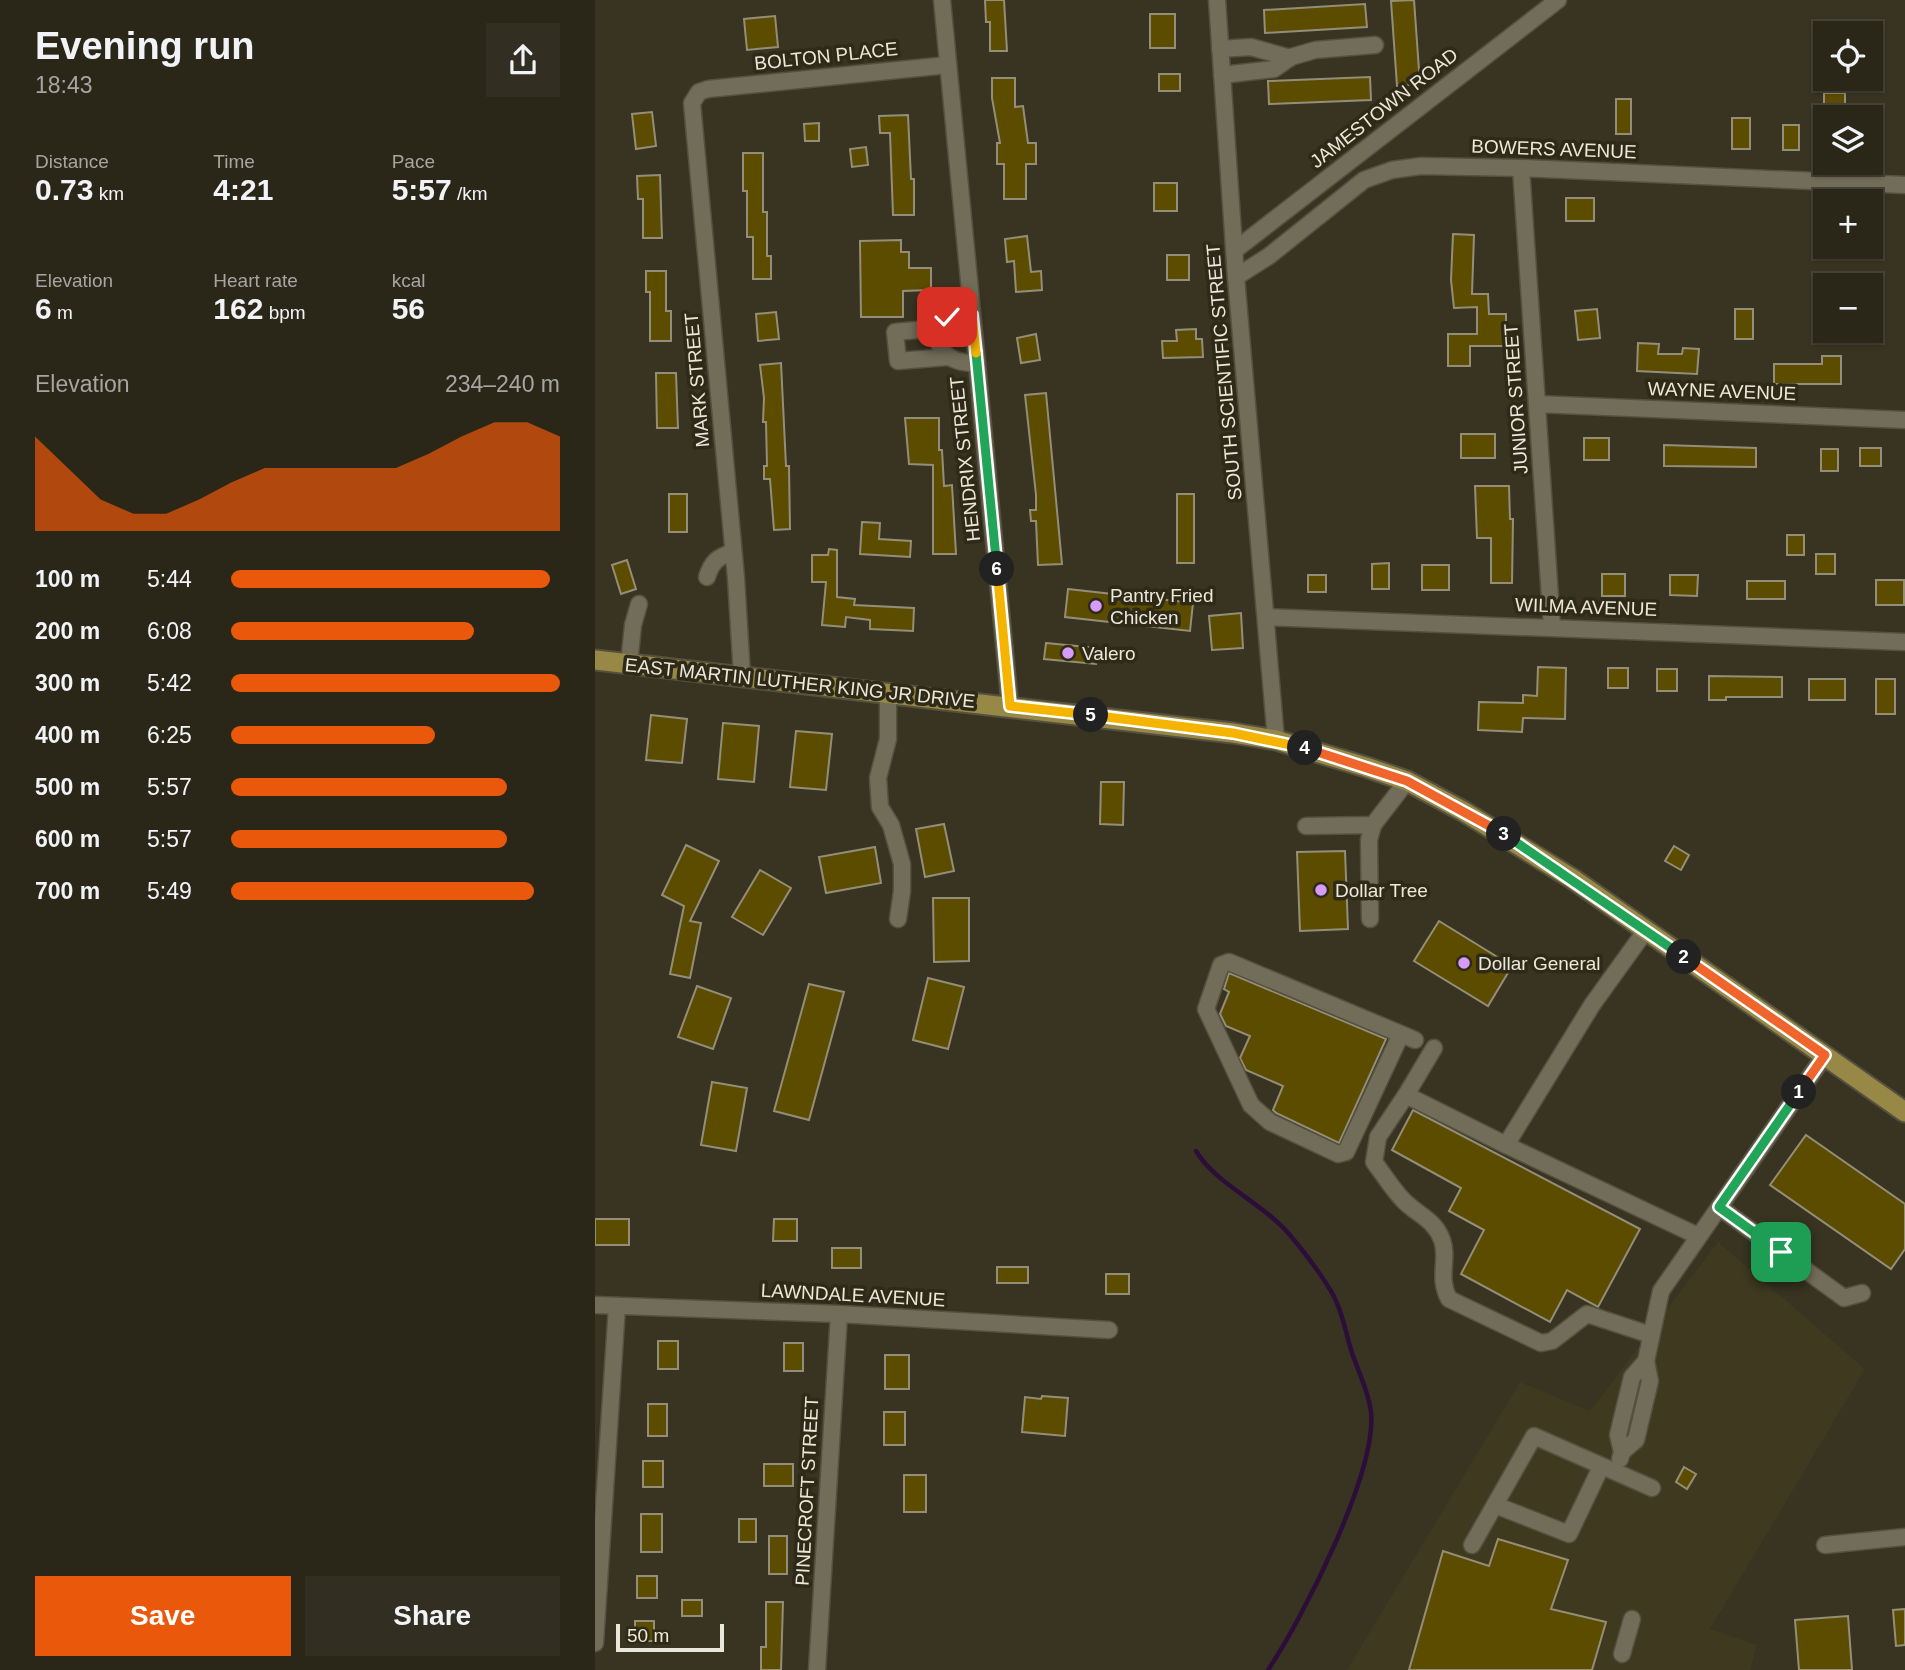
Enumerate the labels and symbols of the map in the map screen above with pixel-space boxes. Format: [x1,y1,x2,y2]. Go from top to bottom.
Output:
street label: BOLTON PLACE [753,38,899,74]
street label: JAMESTOWN ROAD [1306,44,1462,172]
street label: BOWERS AVENUE [1471,136,1637,162]
street label: SOUTH SCIENTIFIC STREET [1202,242,1246,501]
pin [917,287,977,347]
street label: MARK STREET [681,311,713,448]
street label: JUNIOR STREET [1500,323,1532,475]
street label: HENDRIX STREET [946,375,984,543]
street label: WAYNE AVENUE [1647,378,1797,404]
pin: 6 [979,552,1015,586]
place label: Pantry Fried Chicken [1110,585,1213,628]
street label: WILMA AVENUE [1515,594,1657,620]
marker: Pantry Fried Chicken [1088,598,1104,614]
place label: Valero [1082,643,1136,664]
marker: Valero [1060,645,1076,661]
street label: EAST MARTIN LUTHER KING JR DRIVE [624,654,976,712]
pin: 5 [1073,698,1109,732]
pin: 4 [1287,730,1323,766]
pin: 3 [1487,816,1521,852]
place label: Dollar Tree [1335,880,1428,901]
marker: Dollar Tree [1313,882,1329,898]
pin: 2 [1667,940,1701,974]
place label: Dollar General [1478,953,1601,974]
marker: Dollar General [1456,955,1472,971]
pin: 1 [1781,1074,1817,1110]
pin [1751,1222,1811,1282]
street label: LAWNDALE AVENUE [760,1280,946,1310]
street label: PINECROFT STREET [792,1395,822,1586]
scale bar [616,1621,725,1653]

